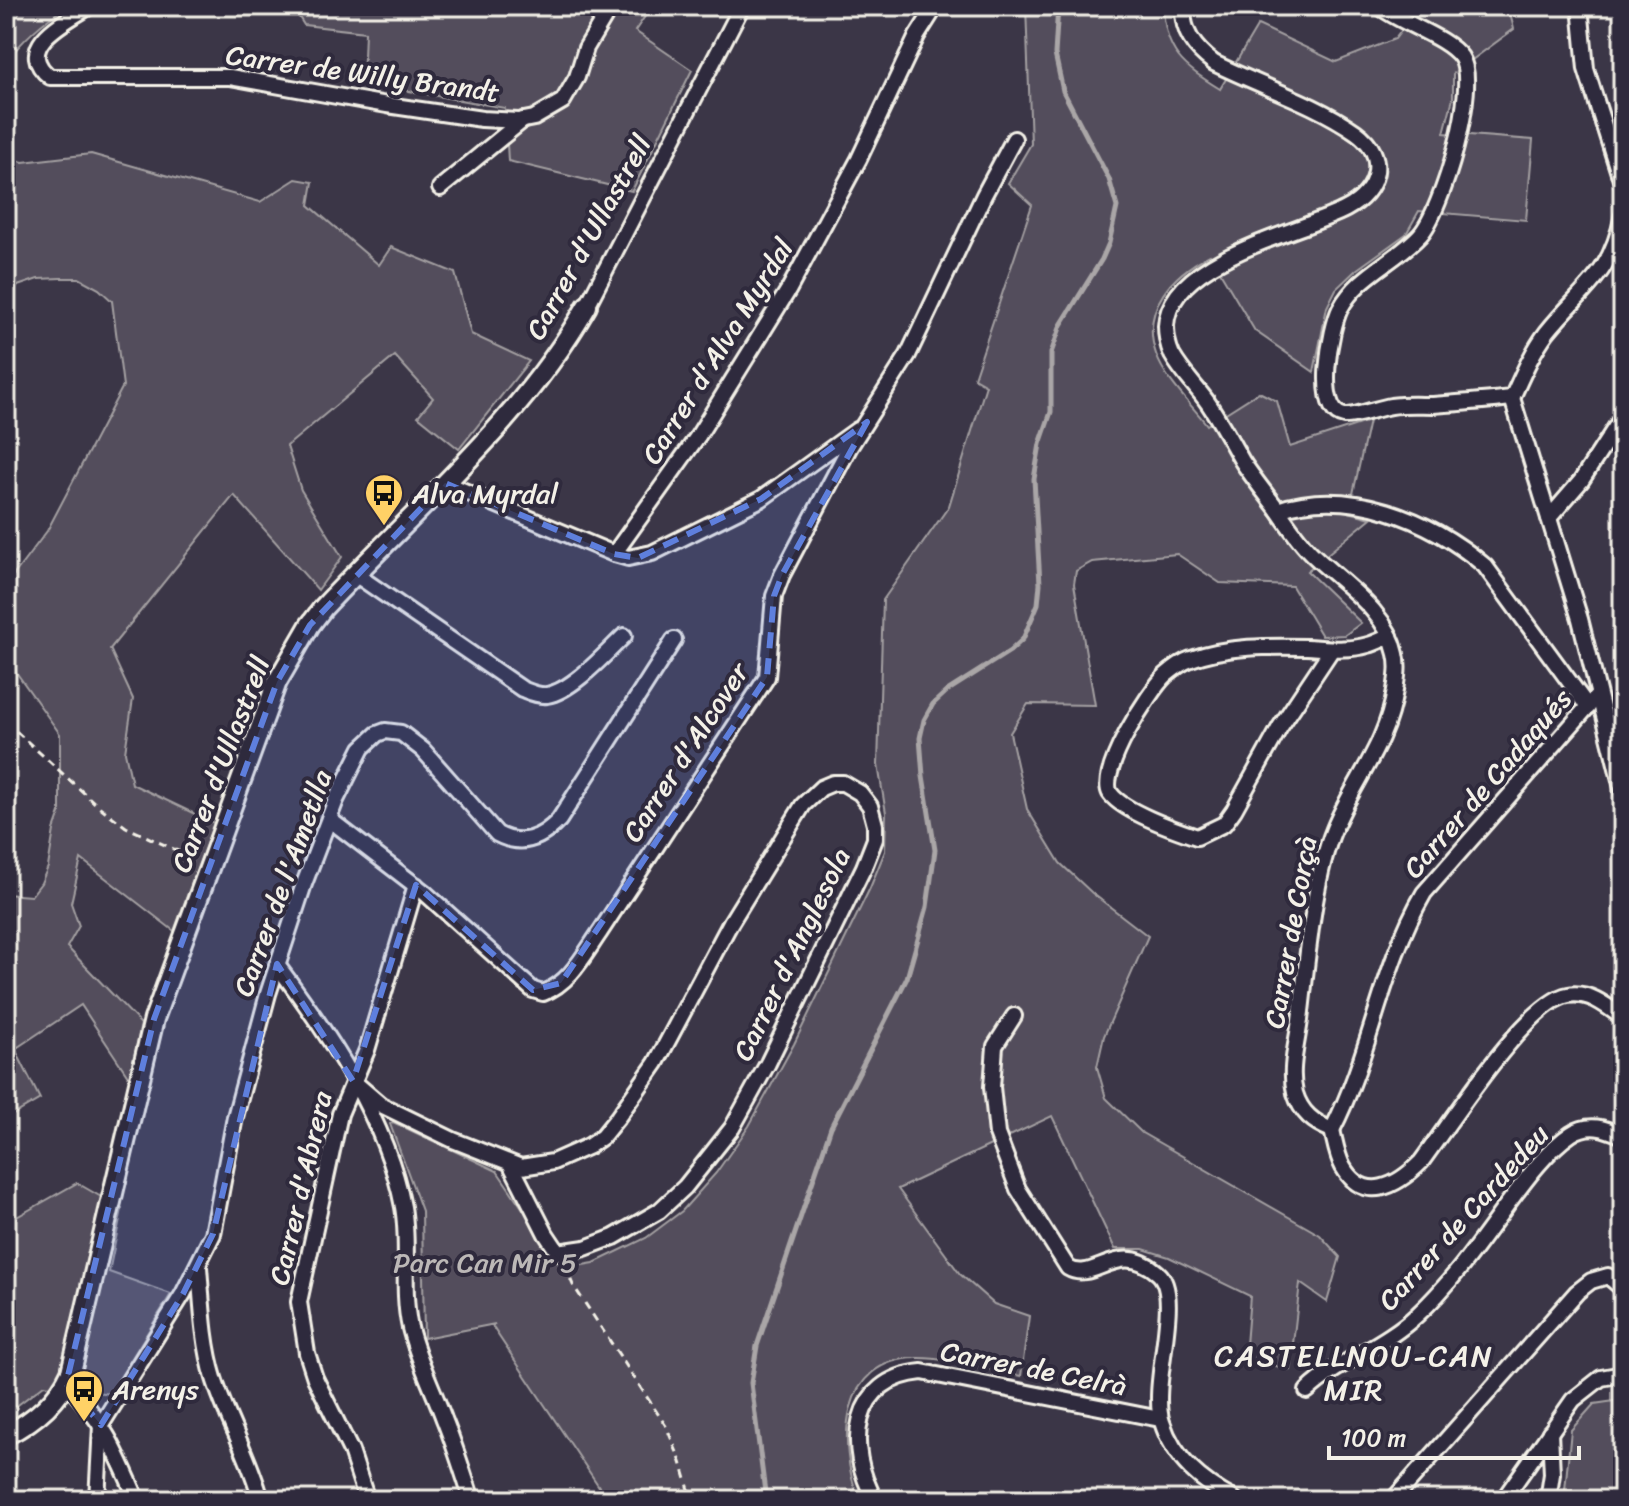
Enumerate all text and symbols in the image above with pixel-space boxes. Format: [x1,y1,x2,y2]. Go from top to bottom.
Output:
street label: Carrer de Willy Brandt [223,30,503,117]
street label: Carrer d'Ullastrell [512,125,666,349]
street label: Carrer d'Alva Myrdal [628,227,807,474]
place label: Alva Myrdal [411,469,559,518]
bus stop icon: Alva Myrdal [363,472,405,527]
street label: Carrer d'Ullastrell [157,648,285,880]
street label: Carrer d'Alcover [609,651,763,852]
street label: Carrer de Cadaqués [1390,677,1584,890]
street label: Carrer de l'Ametlla [219,762,347,1003]
street label: Carrer de Corçà [1249,832,1331,1032]
street label: Carrer d'Anglesola [719,839,864,1069]
street label: Carrer d'Abrera [254,1085,347,1290]
street label: Carrer de Cardedeu [1365,1112,1561,1322]
park label: Parc Can Mir 5 [393,1238,577,1287]
street label: Carrer de Celrà [937,1326,1131,1411]
district label: CASTELLNOU-CAN MIR [1214,1329,1494,1417]
place label: Arenys [111,1365,199,1414]
bus stop icon: Arenys [63,1368,105,1423]
scale bar [1329,1410,1579,1460]
text: 100 m [1341,1417,1406,1459]

